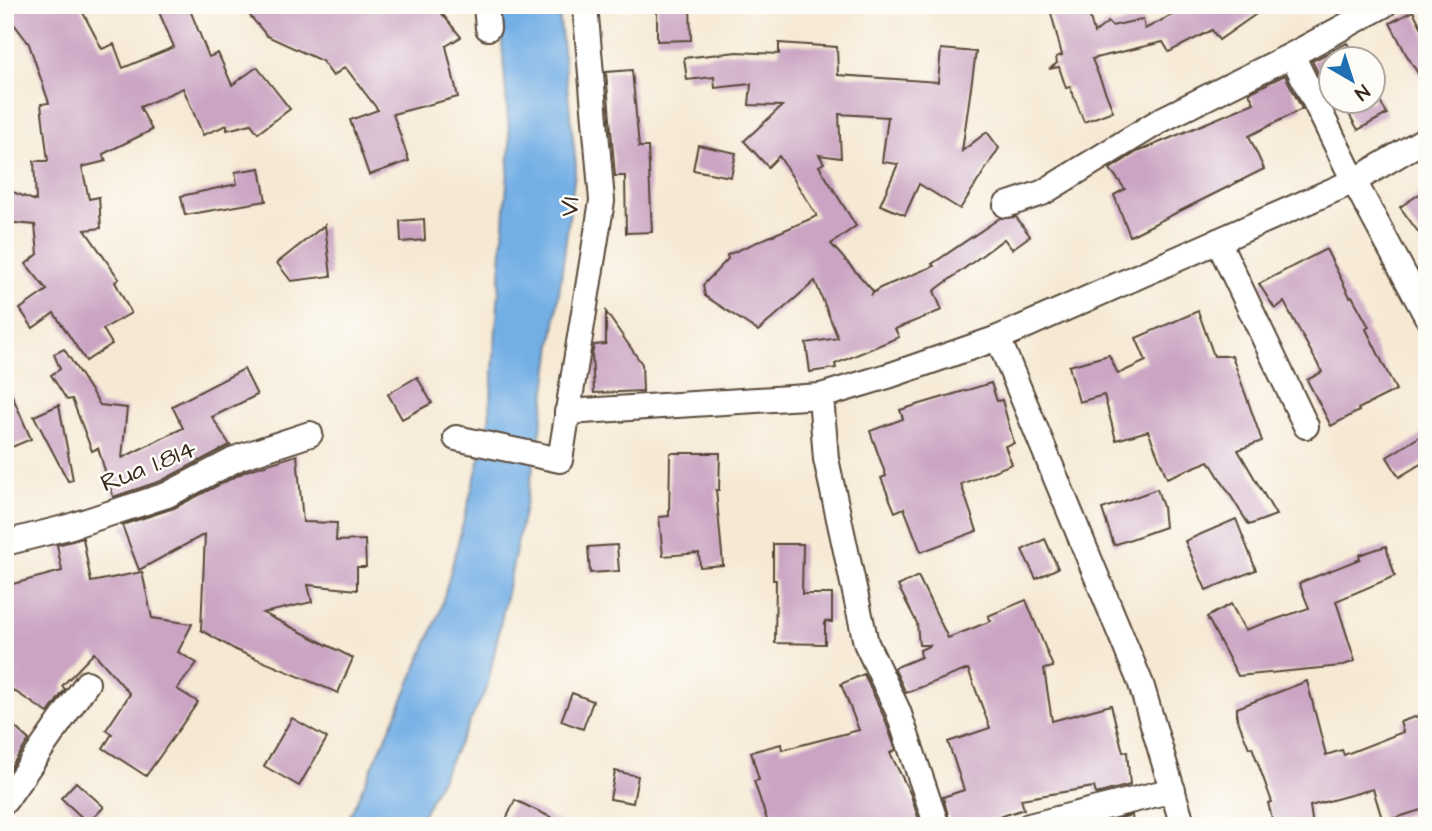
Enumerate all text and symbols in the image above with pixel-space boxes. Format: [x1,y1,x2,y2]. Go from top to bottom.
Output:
north arrow [1316,46,1386,116]
text: N [1349,78,1375,106]
street label: V1 [551,196,589,218]
street label: Rua 1.814 [95,430,202,501]

